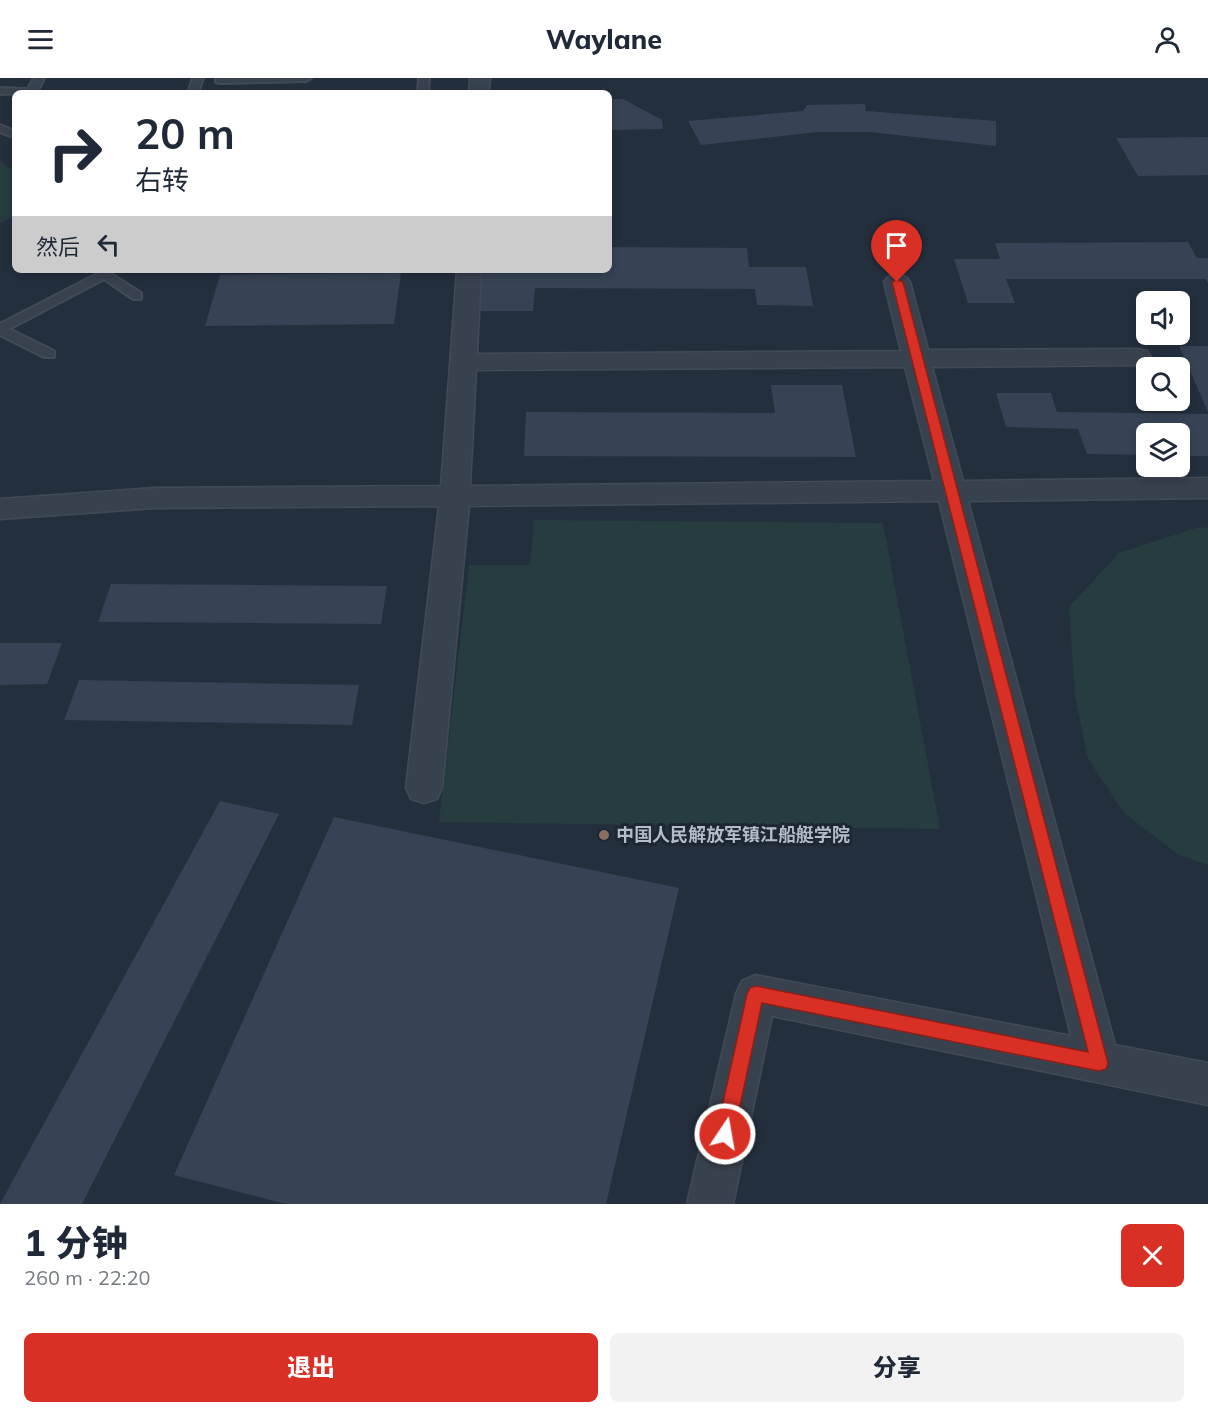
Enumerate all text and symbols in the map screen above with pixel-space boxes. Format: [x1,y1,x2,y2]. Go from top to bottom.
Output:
text: Waylane [546,22,662,56]
icon: menu [24,23,57,56]
icon: person [1151,23,1184,56]
text: 20 m [135,107,235,160]
icon: right [36,114,114,192]
text: 右转 [135,163,189,197]
pin [871,220,922,282]
icon: left [92,228,125,261]
icon: arrive [880,229,913,262]
text: 然后 [36,233,80,261]
map controls [1136,291,1190,477]
button: sound [1136,291,1190,345]
button: search [1136,357,1190,411]
button: layers [1136,423,1190,477]
place label: 中国人民解放军镇江船艇学院 [616,823,850,846]
marker: 中国人民解放军镇江船艇学院 [597,828,611,842]
position arrow [693,1102,757,1166]
text: 1 分钟 [24,1220,128,1265]
button: close [1121,1224,1184,1287]
text: 260 m · 22:20 [24,1265,150,1290]
button: 退出 [24,1333,598,1402]
button: 分享 [610,1333,1184,1402]

